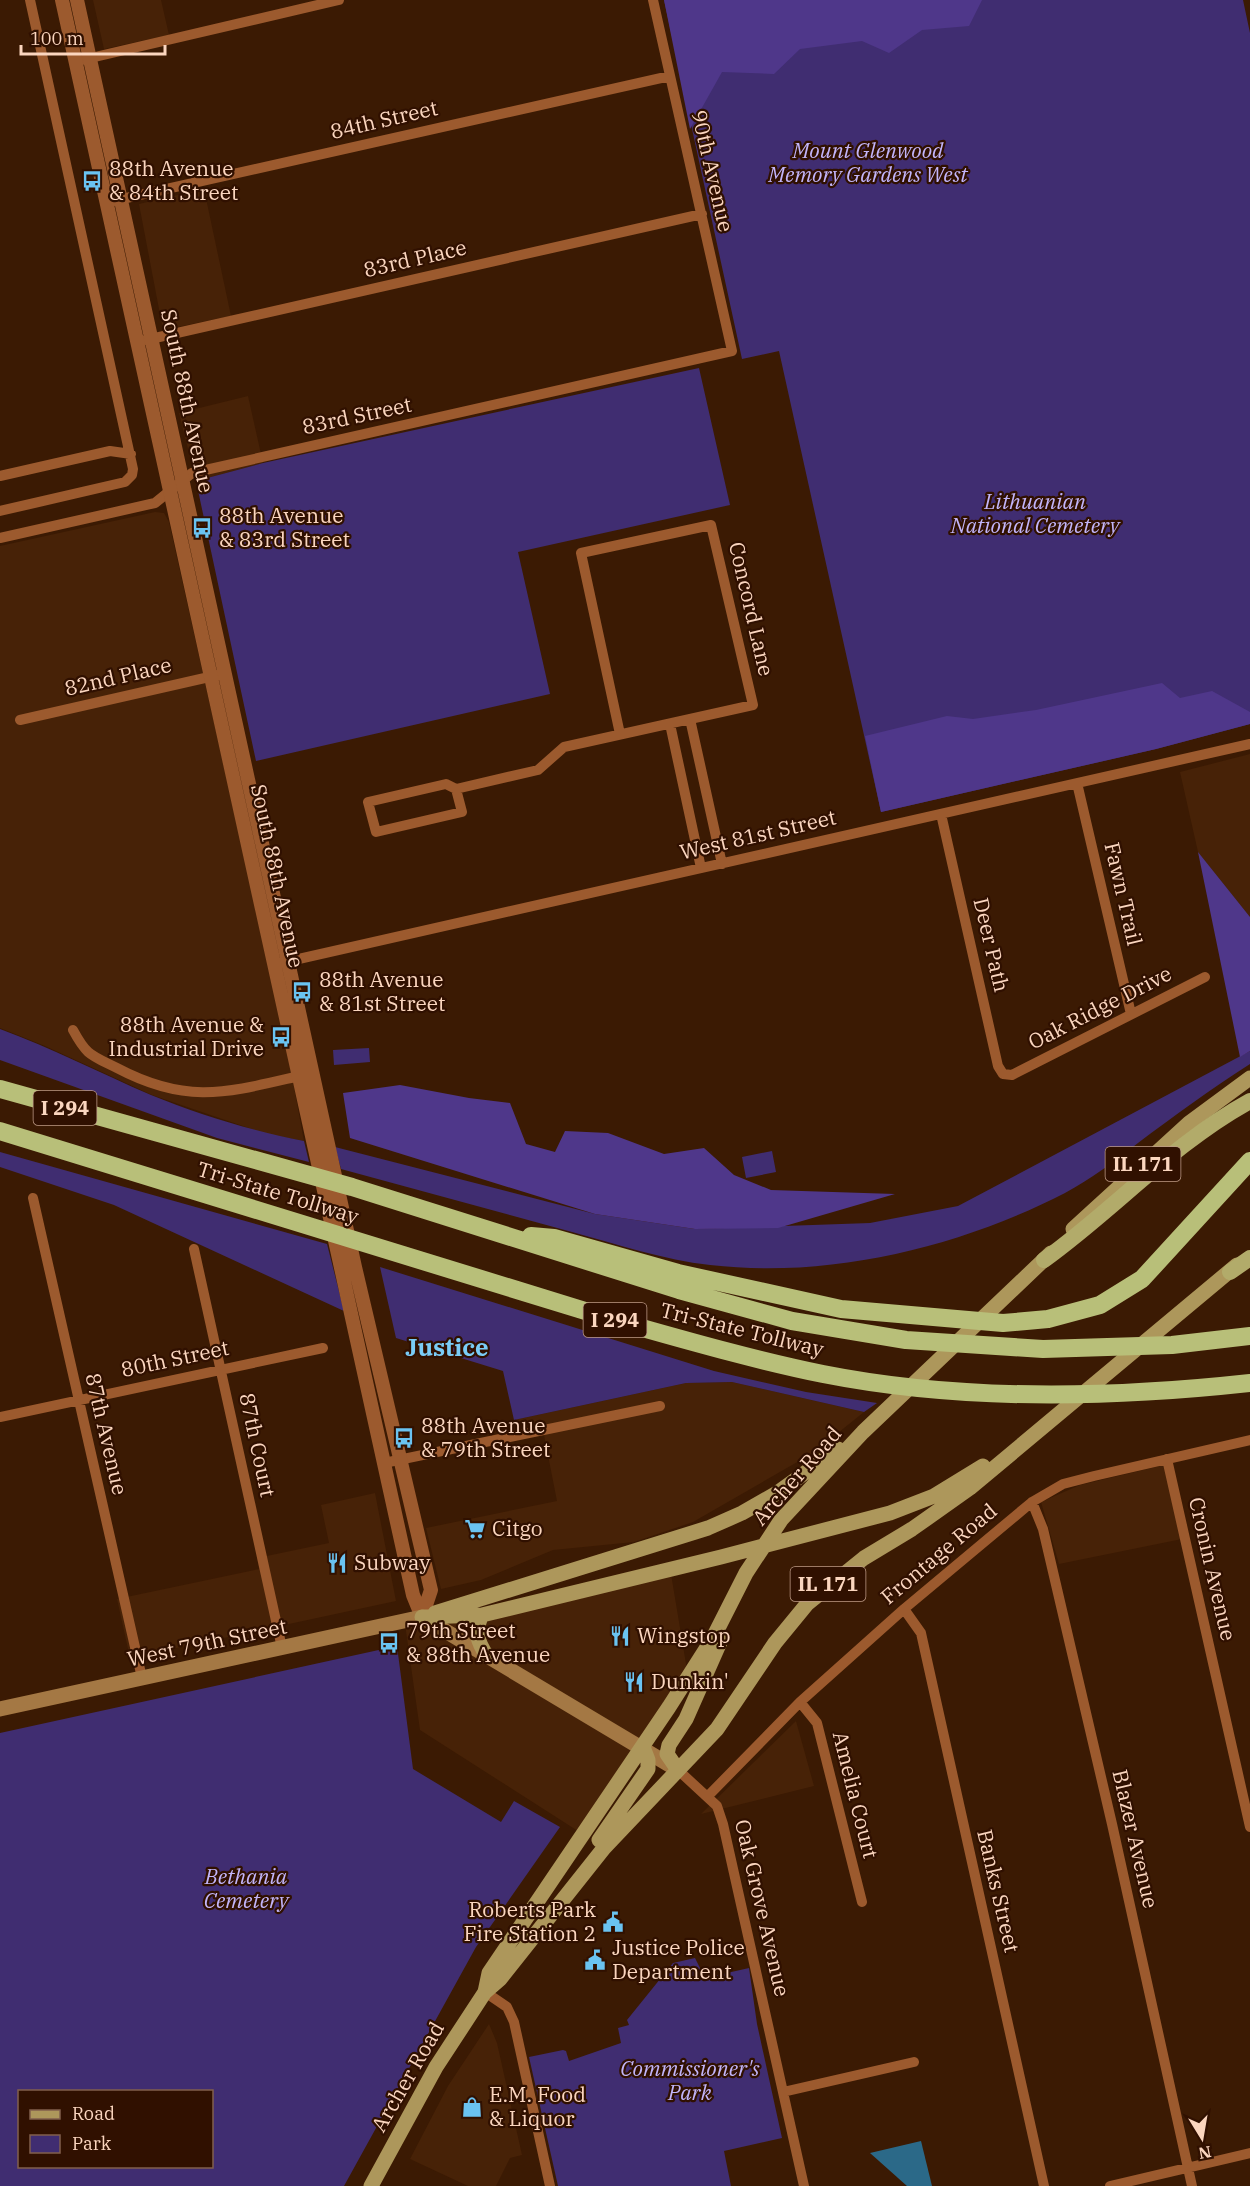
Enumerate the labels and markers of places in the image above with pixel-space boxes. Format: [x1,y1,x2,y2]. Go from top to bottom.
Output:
place label: 88th Avenue & 84th Street [109,154,238,206]
bus stop icon: 88th Avenue & 84th Street [80,169,104,193]
place label: 88th Avenue & 83rd Street [219,501,350,553]
bus stop icon: 88th Avenue & 83rd Street [190,516,214,540]
place label: 88th Avenue & 81st Street [319,965,445,1017]
bus stop icon: 88th Avenue & 81st Street [290,980,314,1004]
place label: 88th Avenue & Industrial Drive [108,1010,264,1062]
bus stop icon: 88th Avenue & Industrial Drive [269,1025,293,1049]
place label: 88th Avenue & 79th Street [421,1411,550,1463]
bus stop icon: 88th Avenue & 79th Street [392,1426,416,1450]
place label: Citgo [492,1514,543,1542]
supermarket icon: Citgo [463,1517,487,1541]
place label: Subway [354,1548,431,1576]
restaurant icon: Subway [325,1551,349,1575]
place label: 79th Street & 88th Avenue [406,1616,550,1668]
place label: Wingstop [637,1621,731,1649]
restaurant icon: Wingstop [608,1624,632,1648]
bus stop icon: 79th Street & 88th Avenue [377,1631,401,1655]
place label: Dunkin' [651,1667,729,1695]
restaurant icon: Dunkin' [622,1670,646,1694]
place label: Roberts Park Fire Station 2 [464,1895,597,1947]
public building icon: Roberts Park Fire Station 2 [601,1910,625,1934]
place label: Justice Police Department [612,1933,745,1985]
public building icon: Justice Police Department [583,1948,607,1972]
place label: E.M. Food & Liquor [489,2080,586,2132]
shop icon: E.M. Food & Liquor [460,2095,484,2119]

